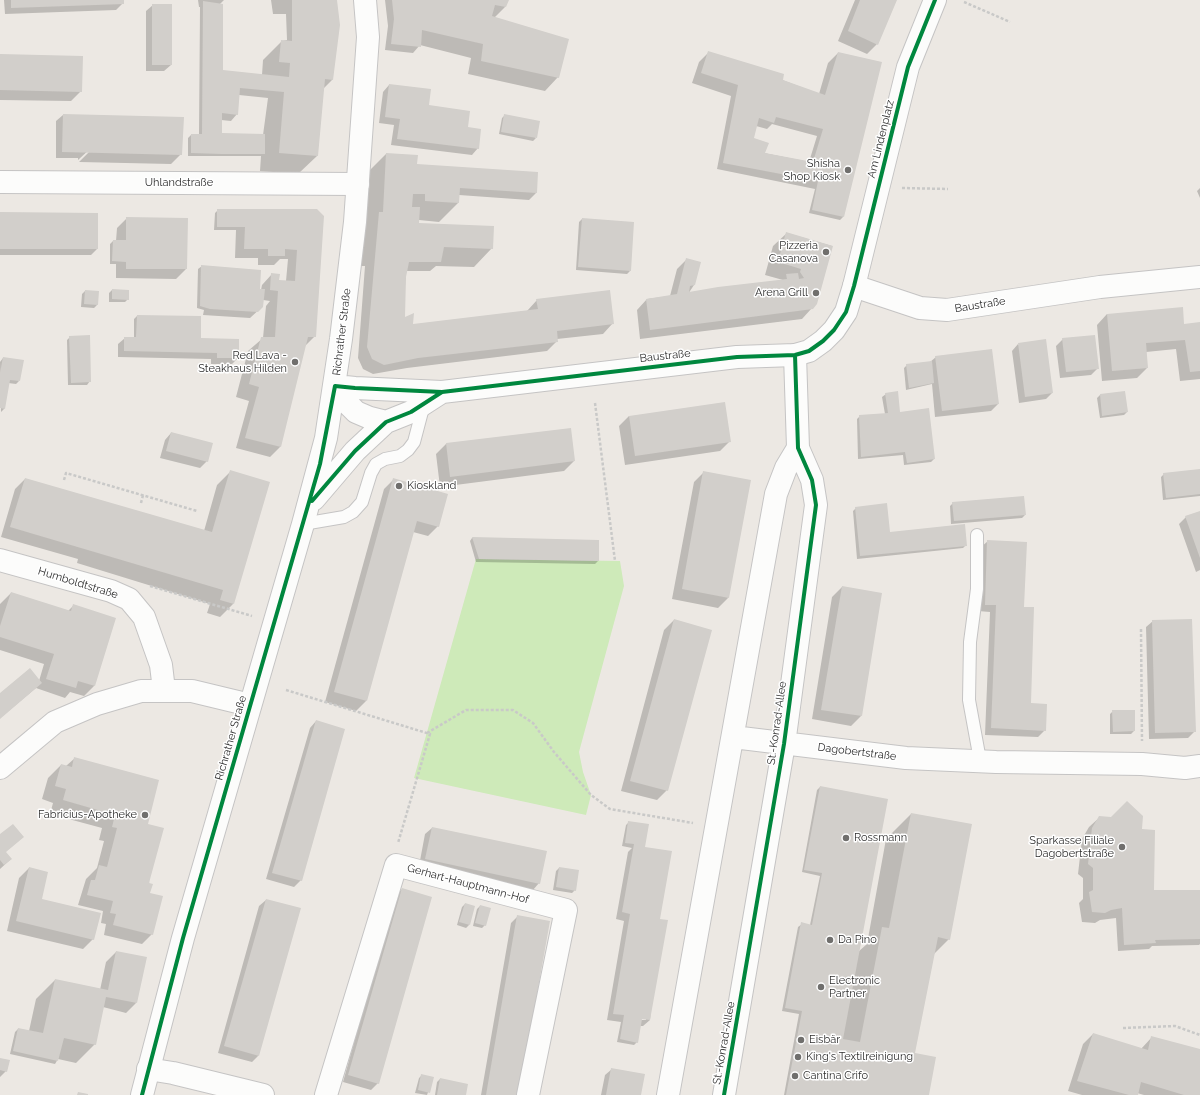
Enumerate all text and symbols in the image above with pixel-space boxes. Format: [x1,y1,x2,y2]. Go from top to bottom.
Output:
street label: Am Lindenplatz [865,99,897,179]
place label: Shisha Shop Kiosk [784,157,840,183]
marker: Shisha Shop Kiosk [843,165,853,175]
street label: Uhlandstraße [145,176,213,190]
place label: Pizzeria Casanova [769,239,818,265]
marker: Pizzeria Casanova [821,247,831,257]
place label: Arena Grill [755,286,808,300]
street label: Richrather Straße [330,288,354,376]
marker: Arena Grill [811,288,821,298]
street label: Baustraße [954,294,1006,316]
street label: Baustraße [639,347,691,365]
place label: Red Lava - Steakhaus Hilden [198,349,287,375]
marker: Red Lava - Steakhaus Hilden [290,357,300,367]
place label: Kioskland [407,479,456,493]
marker: Kioskland [394,481,404,491]
street label: Humboldtstraße [36,565,120,601]
street label: St.-Konrad-Allee [765,680,789,766]
street label: Richrather Straße [213,694,249,782]
street label: Dagobertstraße [817,741,897,763]
place label: Fabricius-Apotheke [38,808,137,822]
marker: Fabricius-Apotheke [140,810,150,820]
place label: Rossmann [854,831,907,845]
marker: Rossmann [841,833,851,843]
place label: Sparkasse Filiale Dagobertstraße [1029,834,1114,860]
marker: Sparkasse Filiale Dagobertstraße [1117,842,1127,852]
street label: Gerhart-Hauptmann-Hof [406,861,530,907]
place label: Da Pino [838,933,877,947]
marker: Da Pino [825,935,835,945]
place label: Electronic Partner [829,974,880,1000]
marker: Electronic Partner [816,982,826,992]
street label: St.-Konrad-Allee [710,1000,738,1086]
place label: Eisbär [809,1033,840,1047]
marker: Eisbär [796,1035,806,1045]
place label: King's Textilreinigung [806,1050,913,1064]
marker: King's Textilreinigung [793,1052,803,1062]
place label: Cantina Crifo [803,1069,868,1083]
marker: Cantina Crifo [790,1071,800,1081]

